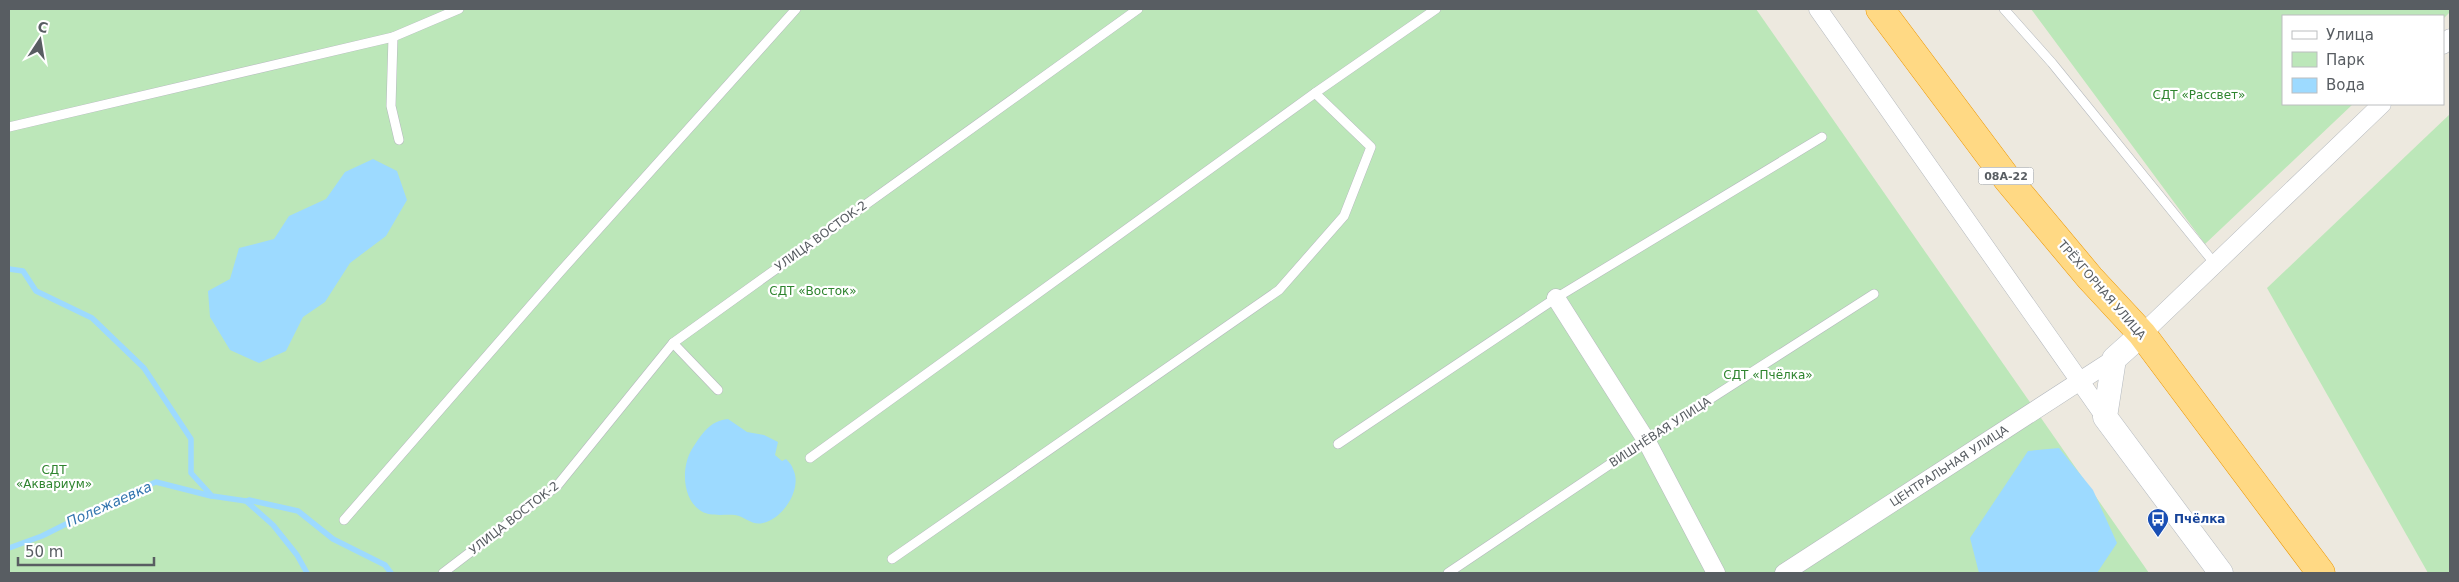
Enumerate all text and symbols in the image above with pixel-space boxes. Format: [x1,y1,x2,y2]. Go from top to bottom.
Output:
north arrow [15,15,65,65]
legend [2282,15,2444,105]
text: С [36,18,49,36]
text: Улица [2326,26,2374,44]
text: Парк [2326,51,2365,69]
text: Вода [2326,76,2365,94]
park label: СДТ «Рассвет» [2153,88,2245,102]
road number: 08А-22 [1978,168,2034,185]
street label: УЛИЦА ВОСТОК-2 [772,198,870,274]
street label: ТРЁХГОРНАЯ УЛИЦА [2055,236,2150,343]
park label: СДТ «Восток» [769,284,857,298]
park label: СДТ «Пчёлка» [1723,368,1813,382]
street label: ВИШНЁВАЯ УЛИЦА [1606,393,1714,470]
street label: ЦЕНТРАЛЬНАЯ УЛИЦА [1887,422,2011,510]
park label: СДТ «Аквариум» [16,463,92,491]
water label: Полежаевка [64,478,154,530]
street label: УЛИЦА ВОСТОК-2 [466,479,562,557]
bus stop icon: Пчёлка [2146,507,2170,538]
place label: Пчёлка [2174,512,2225,526]
scale bar [18,534,154,566]
text: 50 m [25,543,63,561]

